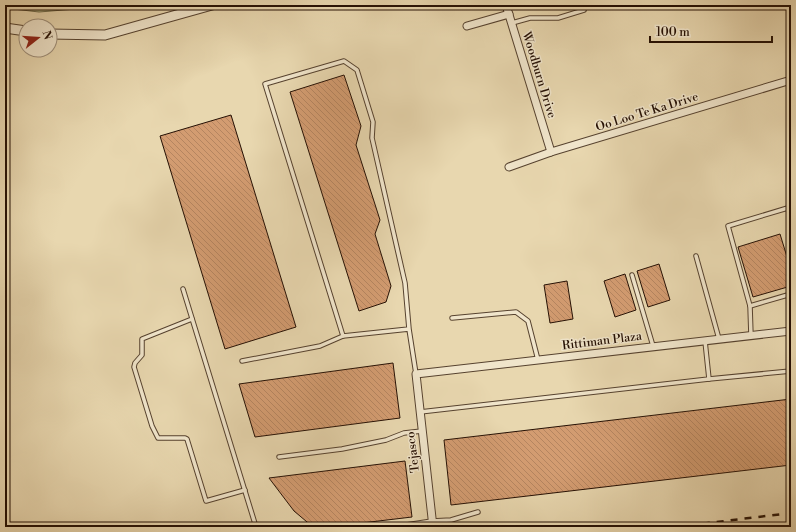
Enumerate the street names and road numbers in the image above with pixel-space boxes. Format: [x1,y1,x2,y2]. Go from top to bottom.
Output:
street label: Woodburn Drive [518,29,559,120]
street label: Oo Loo Te Ka Drive [594,89,700,135]
street label: Rittiman Plaza [561,329,644,353]
street label: Tejasco [403,430,423,474]

